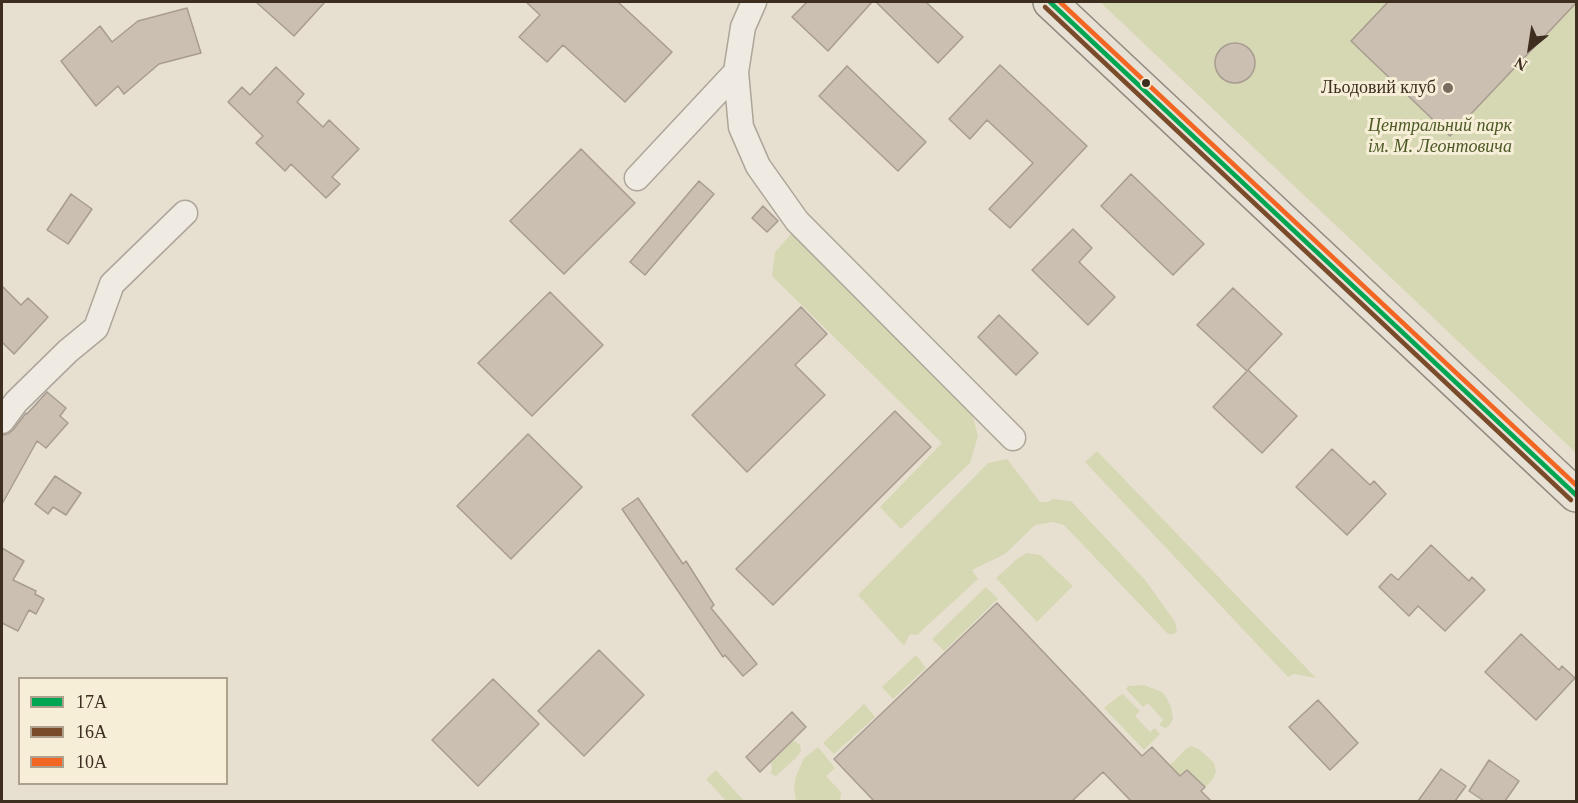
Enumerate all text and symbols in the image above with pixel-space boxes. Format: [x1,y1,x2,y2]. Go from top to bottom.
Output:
north arrow [1500,18,1560,78]
text: N [1511,54,1530,74]
unlabelled marker [1140,77,1152,89]
place label: Льодовий клуб [1321,77,1436,99]
marker: Льодовий клуб [1441,81,1455,95]
park label: Центральний парк ім. М. Леонтовича [1368,115,1512,158]
legend [18,677,228,785]
text: 17А [76,692,107,712]
text: 16А [76,722,107,742]
text: 10А [76,752,107,772]

